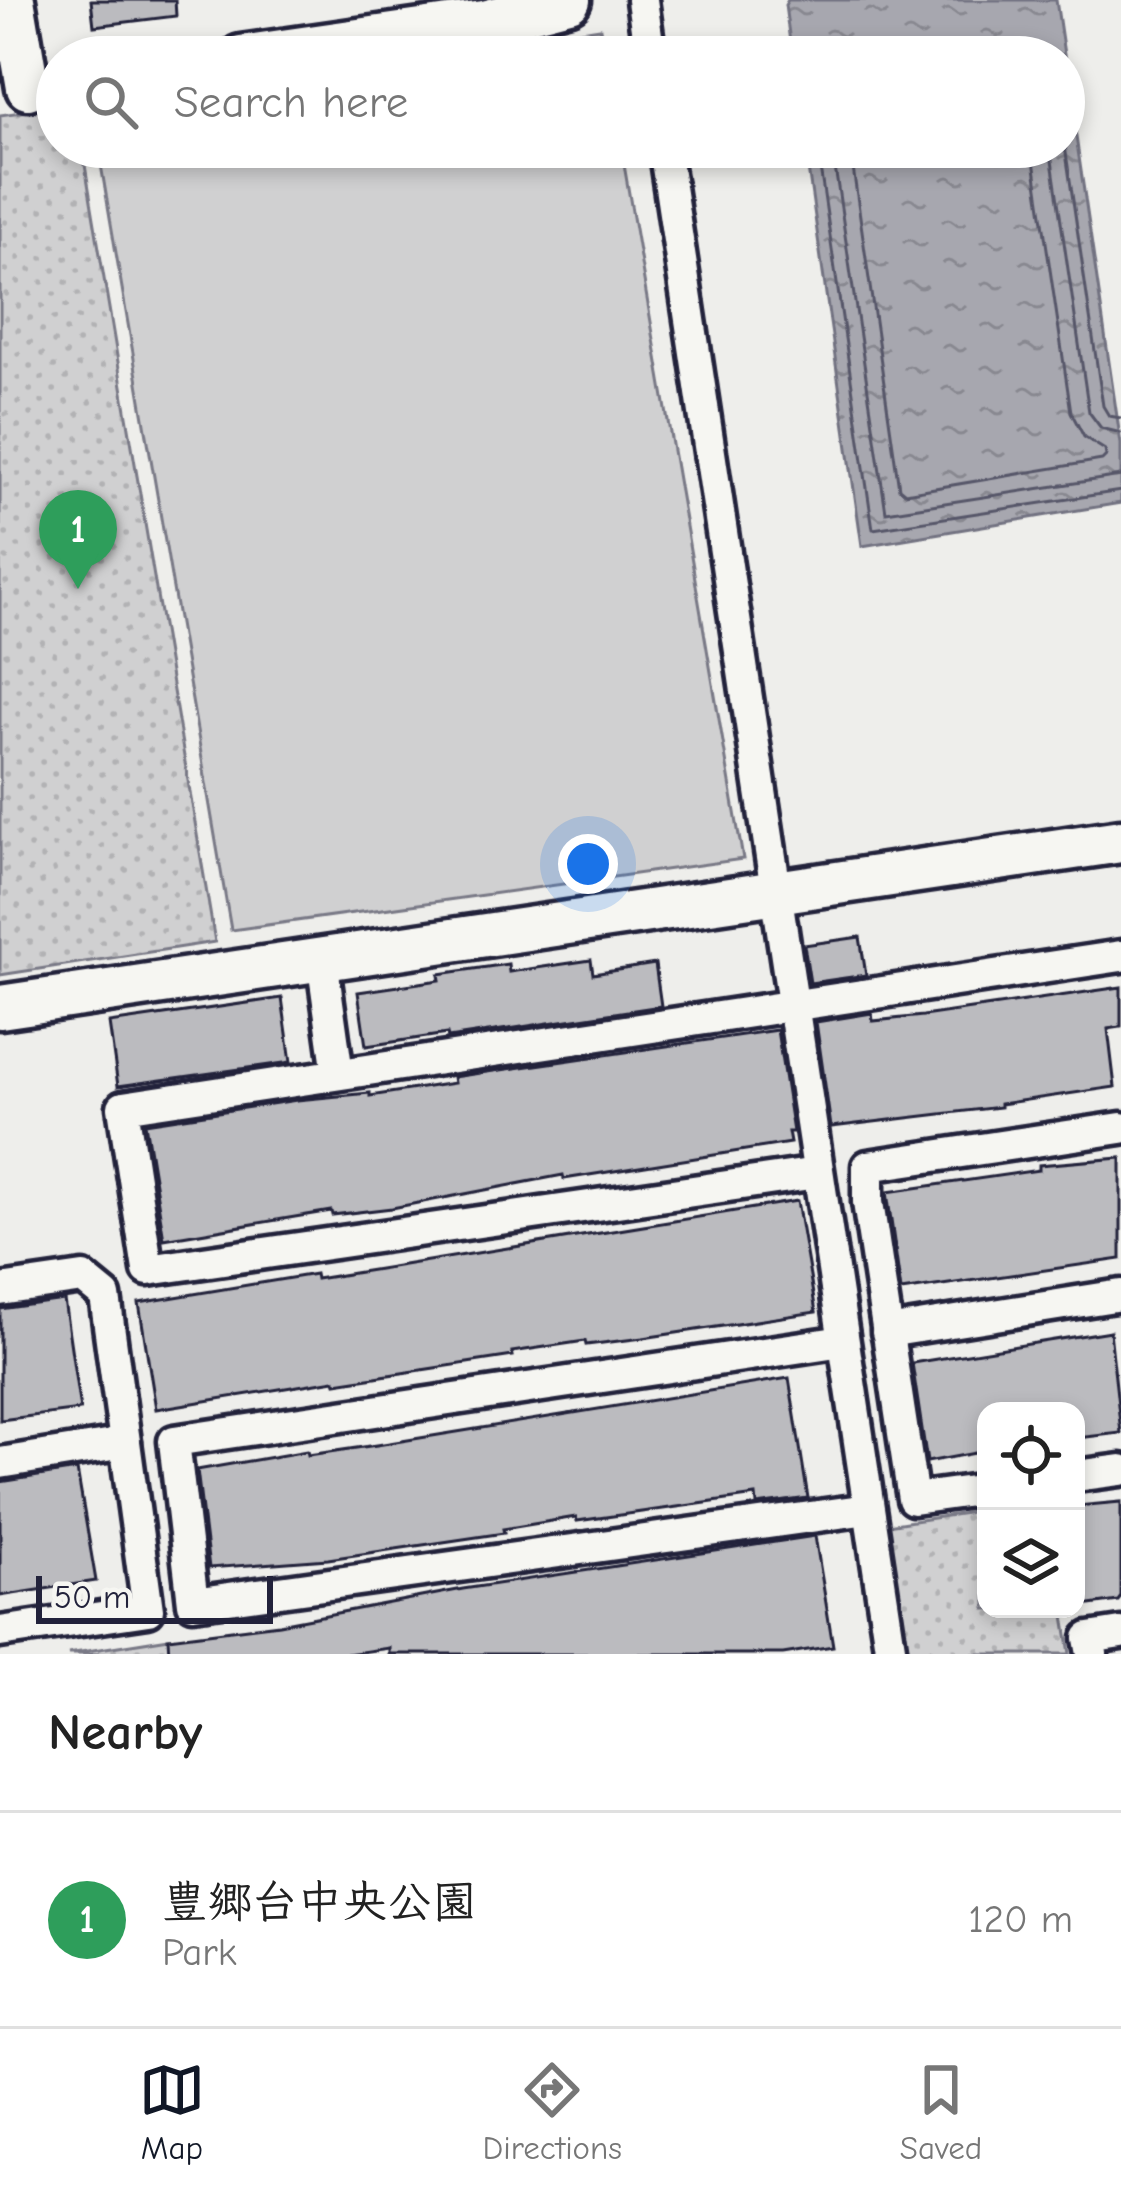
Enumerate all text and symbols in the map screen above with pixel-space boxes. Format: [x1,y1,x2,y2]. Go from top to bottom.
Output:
search box [36,36,1085,168]
icon: search [78,69,144,135]
text: Search here [174,76,408,128]
pin: 1 [39,490,117,589]
your location [558,834,618,894]
map controls [977,1402,1085,1618]
button: locate [977,1402,1085,1510]
button: layers [977,1510,1085,1618]
scale bar [36,1570,273,1623]
text: 50 m [54,1578,130,1616]
text: Nearby [48,1703,202,1762]
text: 豊郷台中央公園 [162,1876,477,1928]
text: 1 [79,1897,95,1942]
text: 120 m [968,1897,1073,1942]
text: Park [162,1930,237,1975]
tab: Map [139,2057,205,2167]
tab: Directions [483,2057,622,2167]
tab: Saved [900,2057,982,2167]

